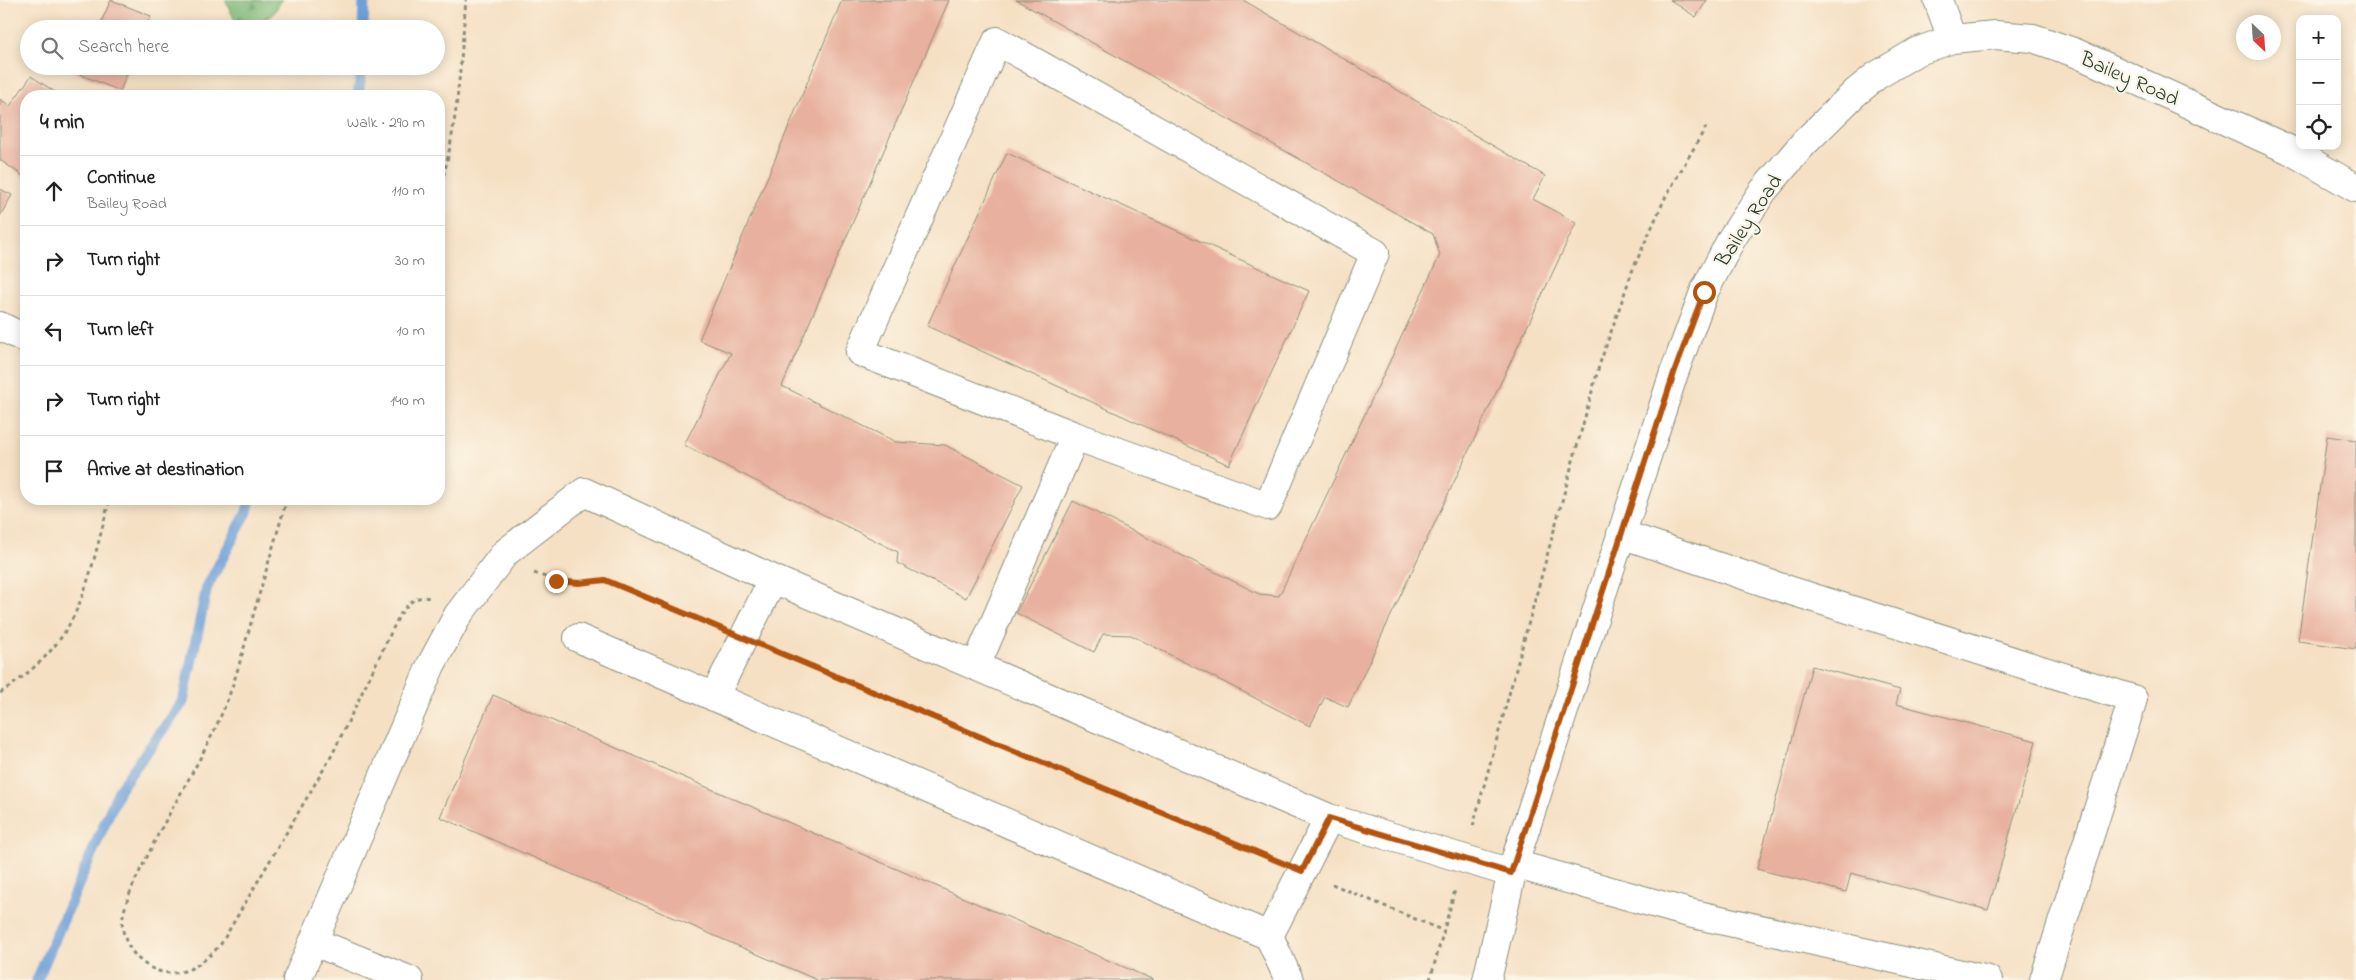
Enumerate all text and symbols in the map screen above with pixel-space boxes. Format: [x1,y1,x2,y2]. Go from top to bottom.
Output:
north arrow [2236,15,2281,60]
map controls [2296,15,2341,150]
button: + [2296,15,2341,60]
search box [20,20,445,75]
icon: search [38,34,66,62]
text: Search here [78,34,169,61]
street label: Bailey Road [2073,44,2183,117]
button: − [2296,60,2341,105]
button: locate [2296,105,2341,150]
text: 4 min [40,108,84,138]
text: Walk · 290 m [347,111,425,135]
text: Continue [87,165,155,192]
street label: Bailey Road [1708,169,1793,275]
icon: ahead [40,177,68,205]
text: 110 m [391,179,425,203]
text: Bailey Road [87,192,167,216]
icon: right [40,247,68,275]
text: Turn right [87,247,160,274]
text: 30 m [395,249,425,273]
route start [1693,281,1716,304]
icon: left [40,317,68,345]
text: Turn left [87,317,154,344]
text: 10 m [397,319,425,343]
icon: right [40,387,68,415]
text: Turn right [87,387,160,414]
text: 140 m [390,389,425,413]
icon: arrive [40,457,68,485]
text: Arrive at destination [87,457,244,484]
route end [545,570,568,593]

